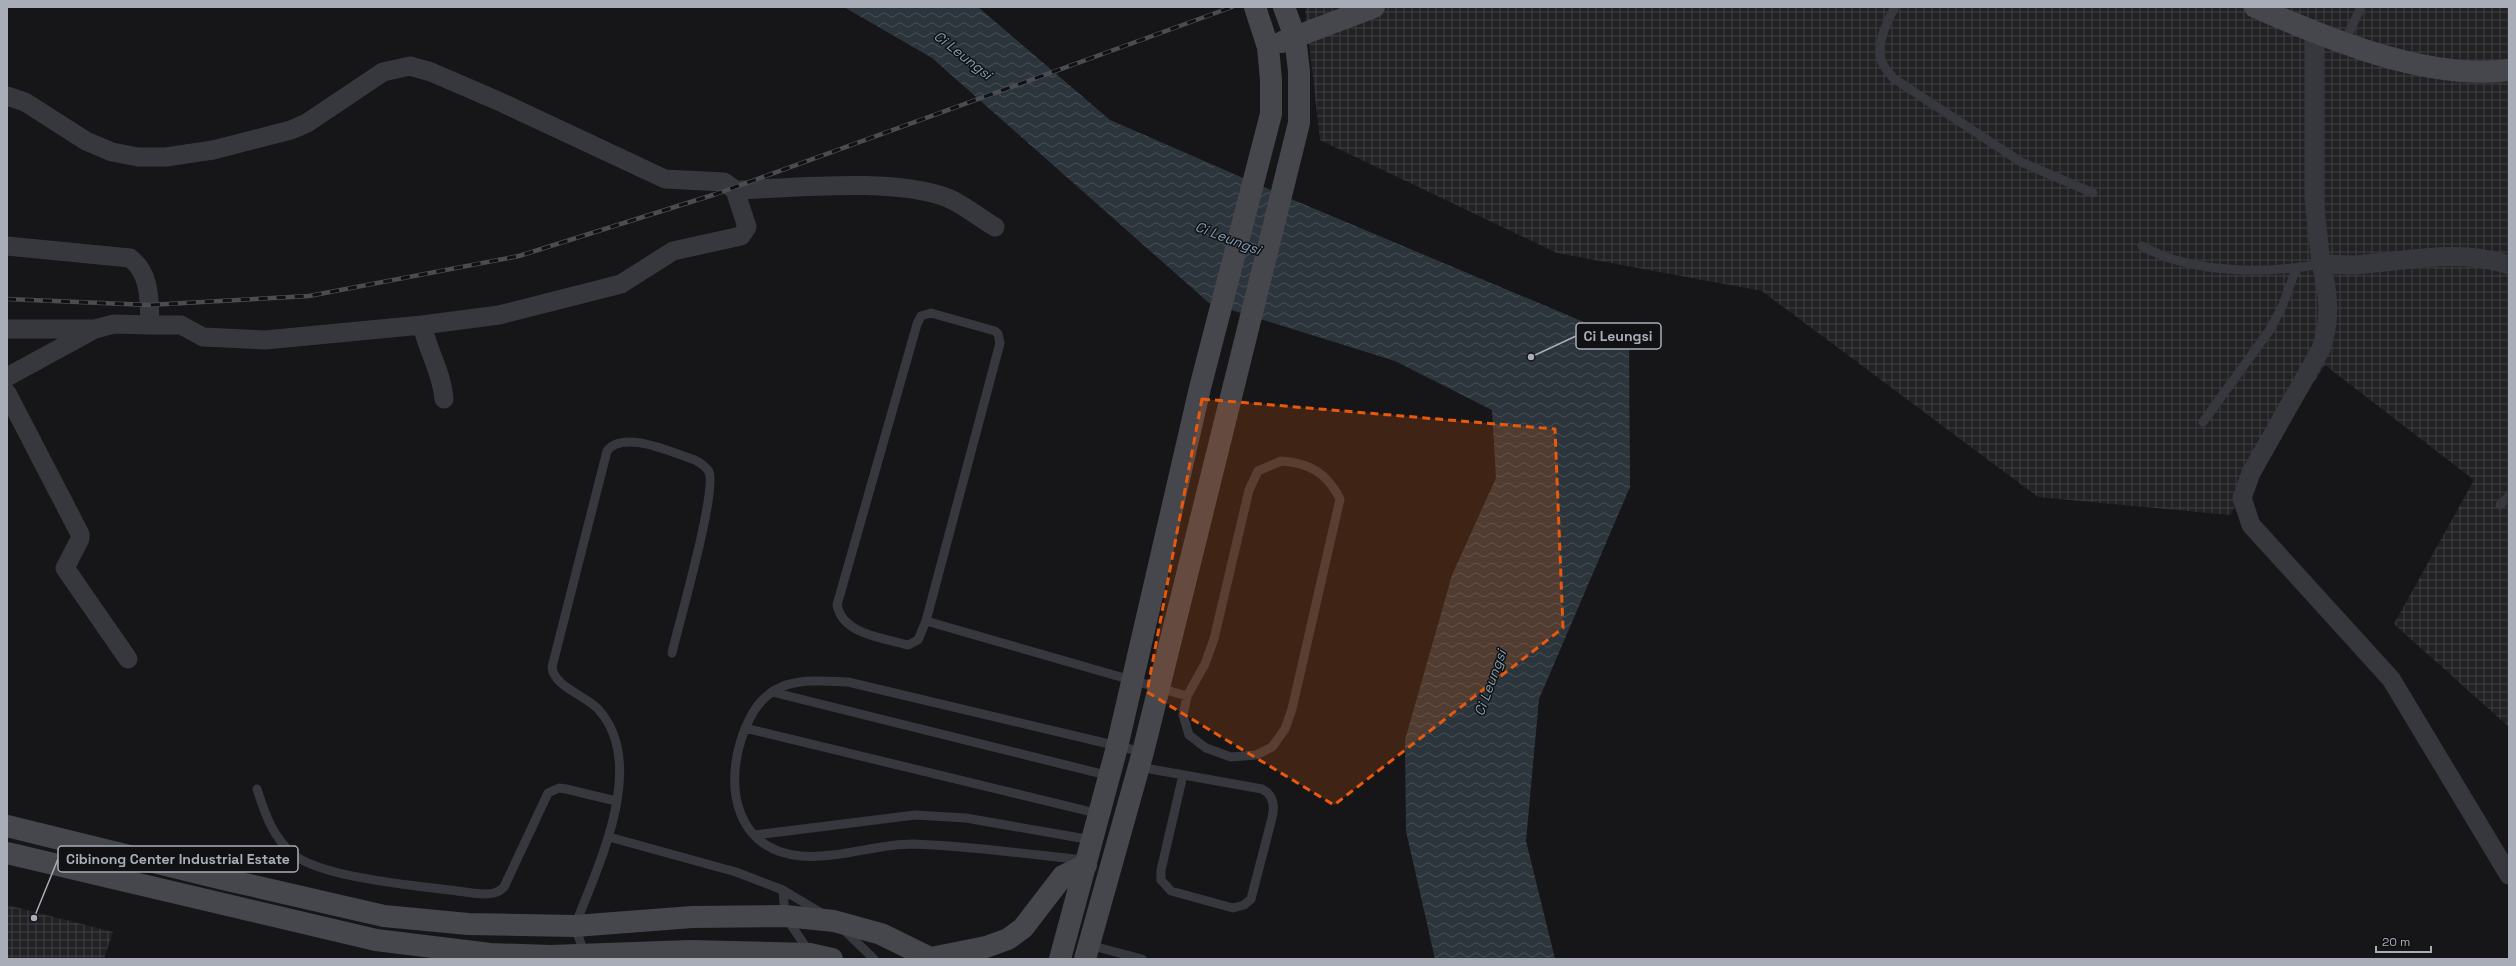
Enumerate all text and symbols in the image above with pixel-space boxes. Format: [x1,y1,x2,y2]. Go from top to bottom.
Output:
water label: Ci Leungsi [930,27,997,84]
water label: Ci Leungsi [1193,217,1265,259]
callout: Ci Leungsi [1576,323,1661,349]
text: Ci Leungsi [1583,327,1653,345]
water label: Ci Leungsi [1470,646,1511,718]
callout: Cibinong Center Industrial Estate [58,846,298,872]
text: Cibinong Center Industrial Estate [66,850,290,868]
scale bar [2376,928,2431,954]
text: 20 m [2382,934,2410,950]

